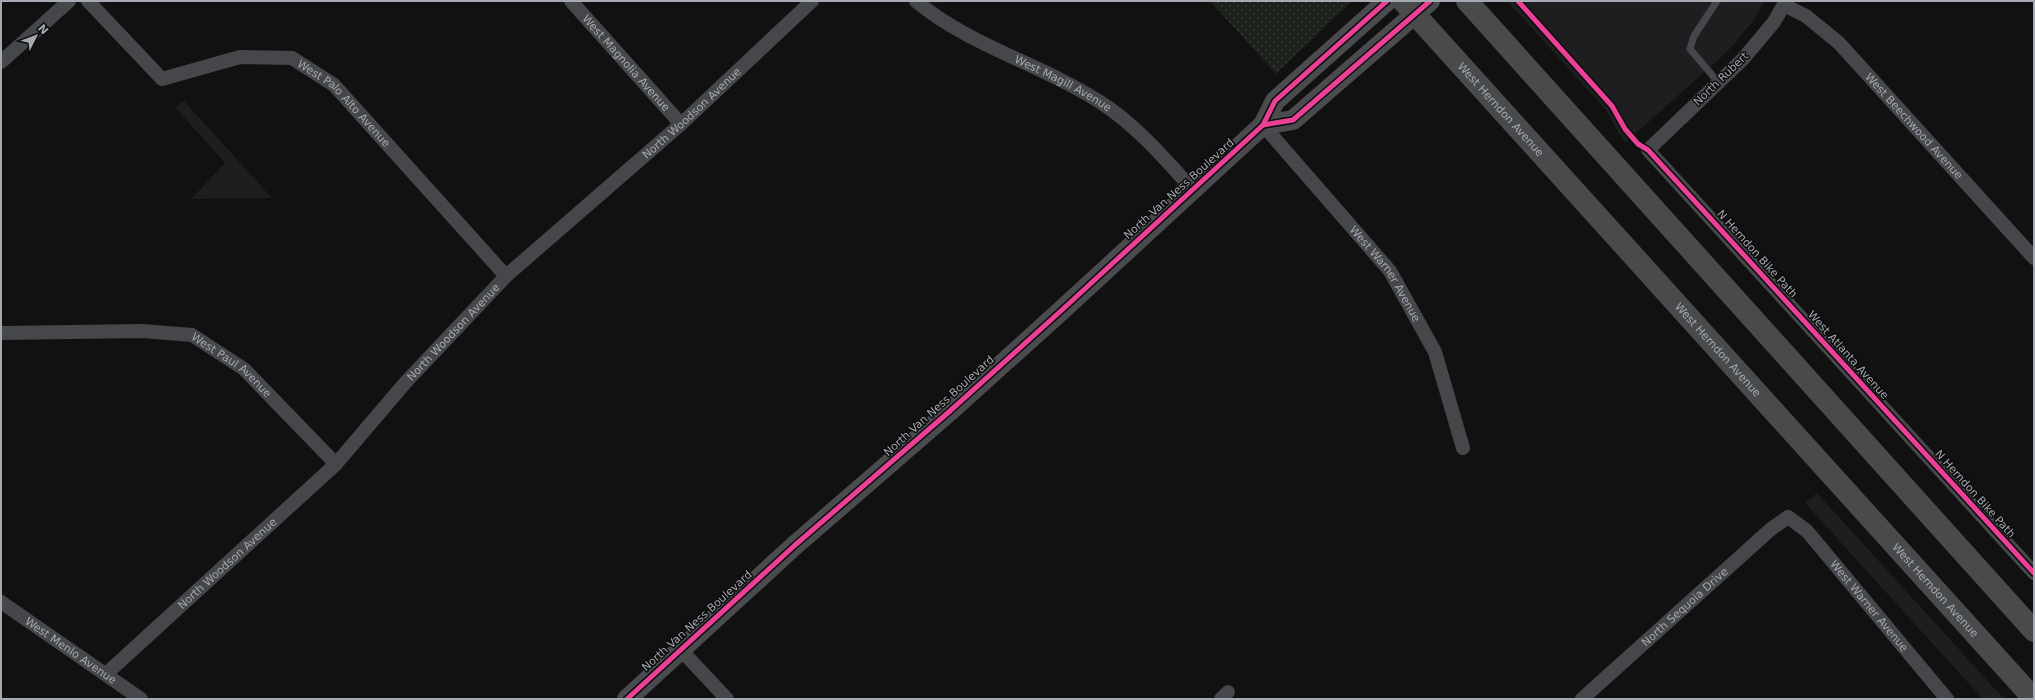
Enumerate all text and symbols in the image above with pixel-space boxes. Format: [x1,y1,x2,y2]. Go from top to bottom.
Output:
street label: West Magnolia Avenue [580,12,673,114]
north arrow [16,16,56,56]
text: N [35,22,51,37]
street label: North Rubert [1691,49,1752,108]
street label: West Magill Avenue [1013,53,1114,114]
street label: West Palo Alto Avenue [295,57,393,150]
street label: West Herndon Avenue [1455,60,1547,159]
street label: North Woodson Avenue [640,65,744,161]
street label: West Beechwood Avenue [1863,70,1966,182]
street label: North Van Ness Boulevard [1121,136,1237,242]
street label: N Herndon Bike Path [1714,208,1800,300]
street label: West Warner Avenue [1347,223,1423,324]
street label: North Woodson Avenue [404,281,502,383]
street label: West Herndon Avenue [1672,300,1764,399]
street label: West Atlanta Avenue [1805,308,1891,402]
street label: West Paul Avenue [189,330,274,400]
street label: North Van Ness Boulevard [881,353,997,459]
street label: N Herndon Bike Path [1932,448,2018,540]
street label: North Woodson Avenue [175,515,279,612]
street label: West Herndon Avenue [1890,540,1981,640]
street label: West Warner Avenue [1828,558,1911,654]
street label: North Sequoia Drive [1639,564,1731,649]
street label: North Van Ness Boulevard [639,568,755,674]
street label: West Menlo Avenue [23,614,119,687]

